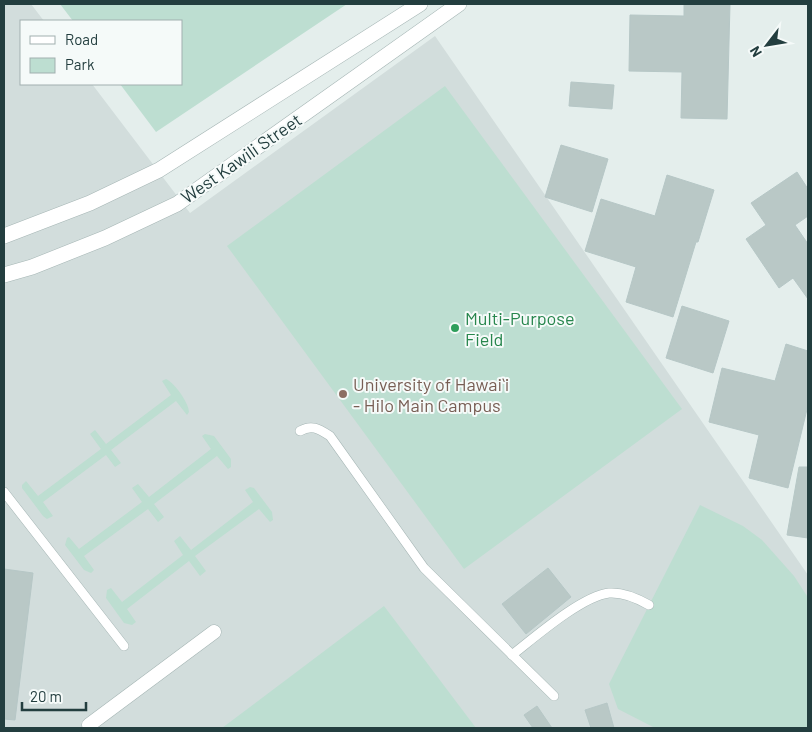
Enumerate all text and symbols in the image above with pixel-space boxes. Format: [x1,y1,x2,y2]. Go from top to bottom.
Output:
legend [20,20,182,85]
north arrow [742,20,792,70]
text: Road [65,30,98,48]
text: N [746,44,765,60]
text: Park [65,55,95,73]
street label: West Kawili Street [176,108,306,208]
place label: Multi-Purpose Field [465,307,575,350]
marker: Multi-Purpose Field [449,322,461,334]
place label: University of Hawaiʻi - Hilo Main Campus [353,373,509,416]
marker: University of Hawaiʻi - Hilo Main Campus [337,388,349,400]
scale bar [22,680,86,712]
text: 20 m [30,687,62,705]

